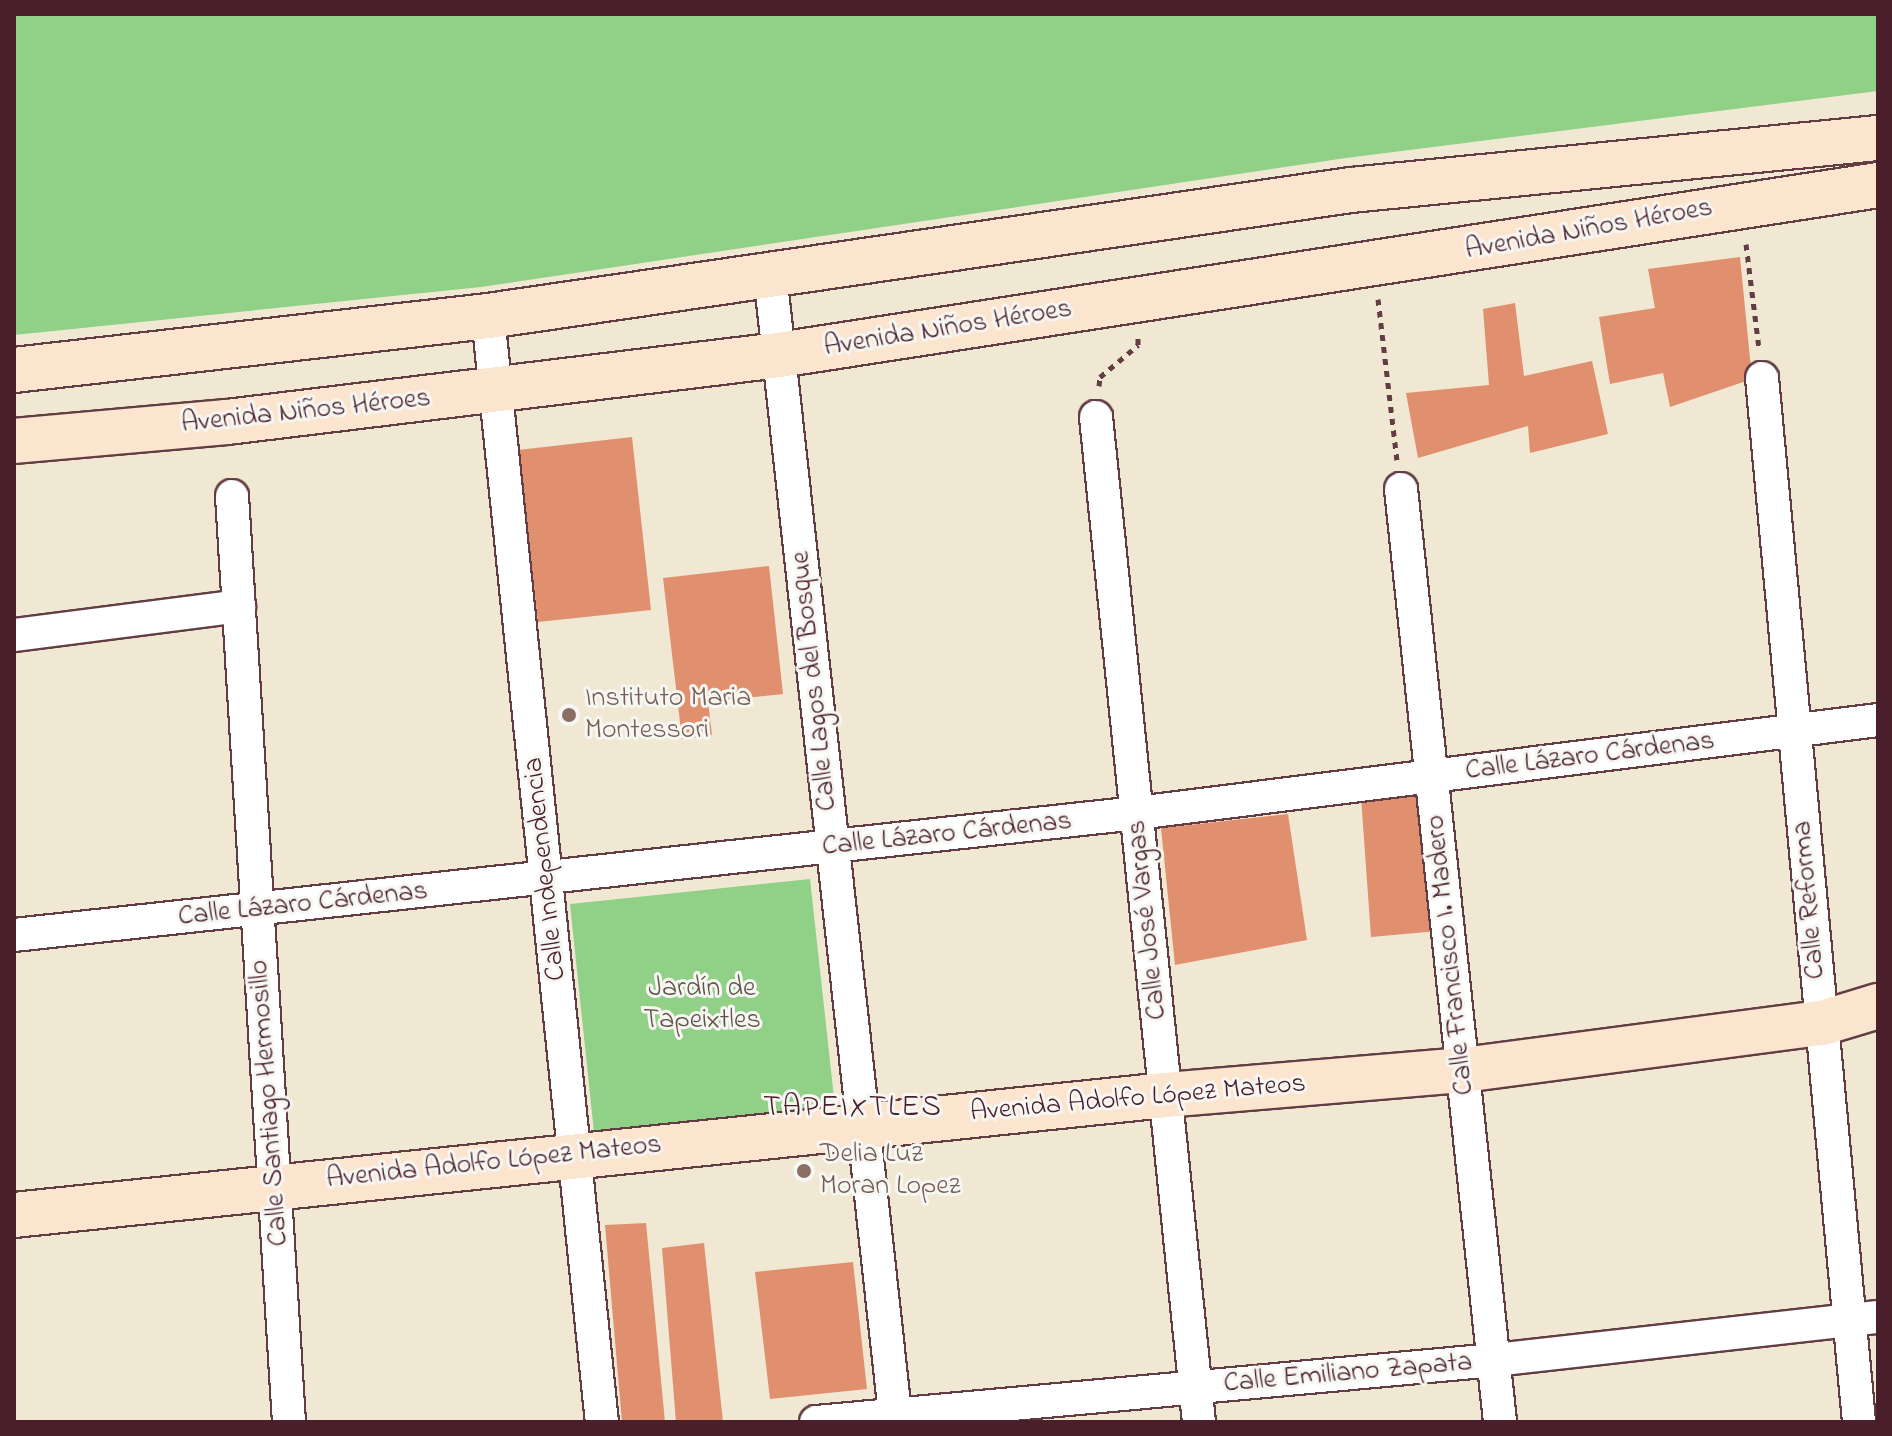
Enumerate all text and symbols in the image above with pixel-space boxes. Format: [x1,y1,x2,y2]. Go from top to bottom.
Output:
street label: Avenida Niños Héroes [1463,192,1715,268]
street label: Avenida Niños Héroes [822,293,1074,365]
street label: Avenida Niños Héroes [180,382,432,442]
street label: Calle Lagos del Bosque [785,549,845,813]
place label: Instituto Maria Montessori [585,682,751,748]
marker: Instituto Maria Montessori [560,706,578,724]
street label: Calle Lázaro Cárdenas [1464,725,1716,789]
street label: Calle Independencia [518,756,574,982]
street label: Calle Lázaro Cárdenas [821,805,1073,865]
street label: Calle Francisco I. Madero [1420,813,1482,1097]
street label: Calle José Vargas [1121,819,1175,1021]
street label: Calle Reforma [1786,819,1834,981]
street label: Calle Lázaro Cárdenas [177,875,429,935]
street label: Calle Santiago Hermosillo [243,959,297,1247]
park label: Jardín de Tapeixtles [643,972,761,1038]
street label: Avenida Adolfo López Mateos [969,1068,1307,1130]
district label: TAPEIXTLES [763,1090,943,1126]
street label: Avenida Adolfo López Mateos [325,1129,663,1197]
place label: Delia Luz Moran Lopez [820,1138,961,1204]
marker: Delia Luz Moran Lopez [795,1162,813,1180]
street label: Calle Emiliano Zapata [1222,1346,1474,1402]

